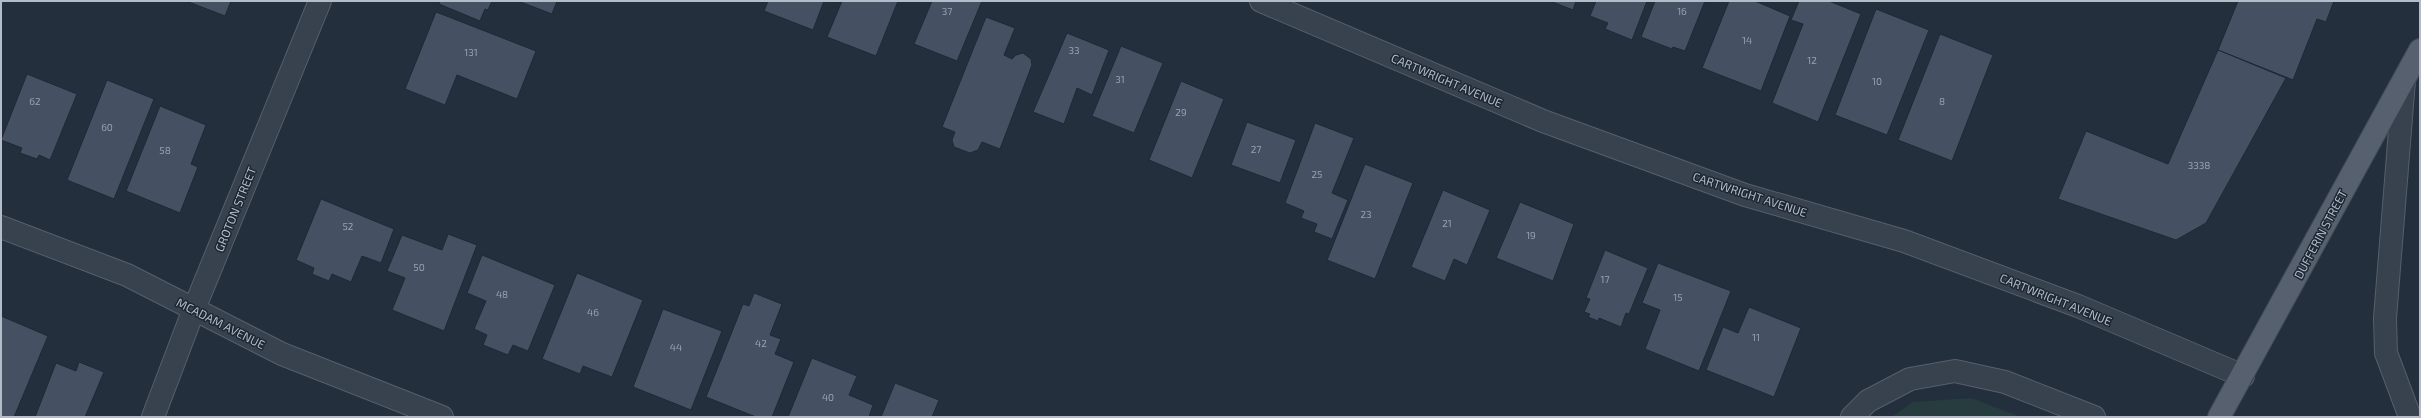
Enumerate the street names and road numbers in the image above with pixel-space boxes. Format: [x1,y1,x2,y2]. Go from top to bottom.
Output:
street label: CARTWRIGHT AVENUE [1389,50,1505,110]
street label: GROTON STREET [212,164,258,253]
street label: CARTWRIGHT AVENUE [1691,169,1809,219]
street label: DUFFERIN STREET [2291,187,2349,281]
street label: CARTWRIGHT AVENUE [1998,270,2114,328]
street label: MCADAM AVENUE [174,295,268,351]

